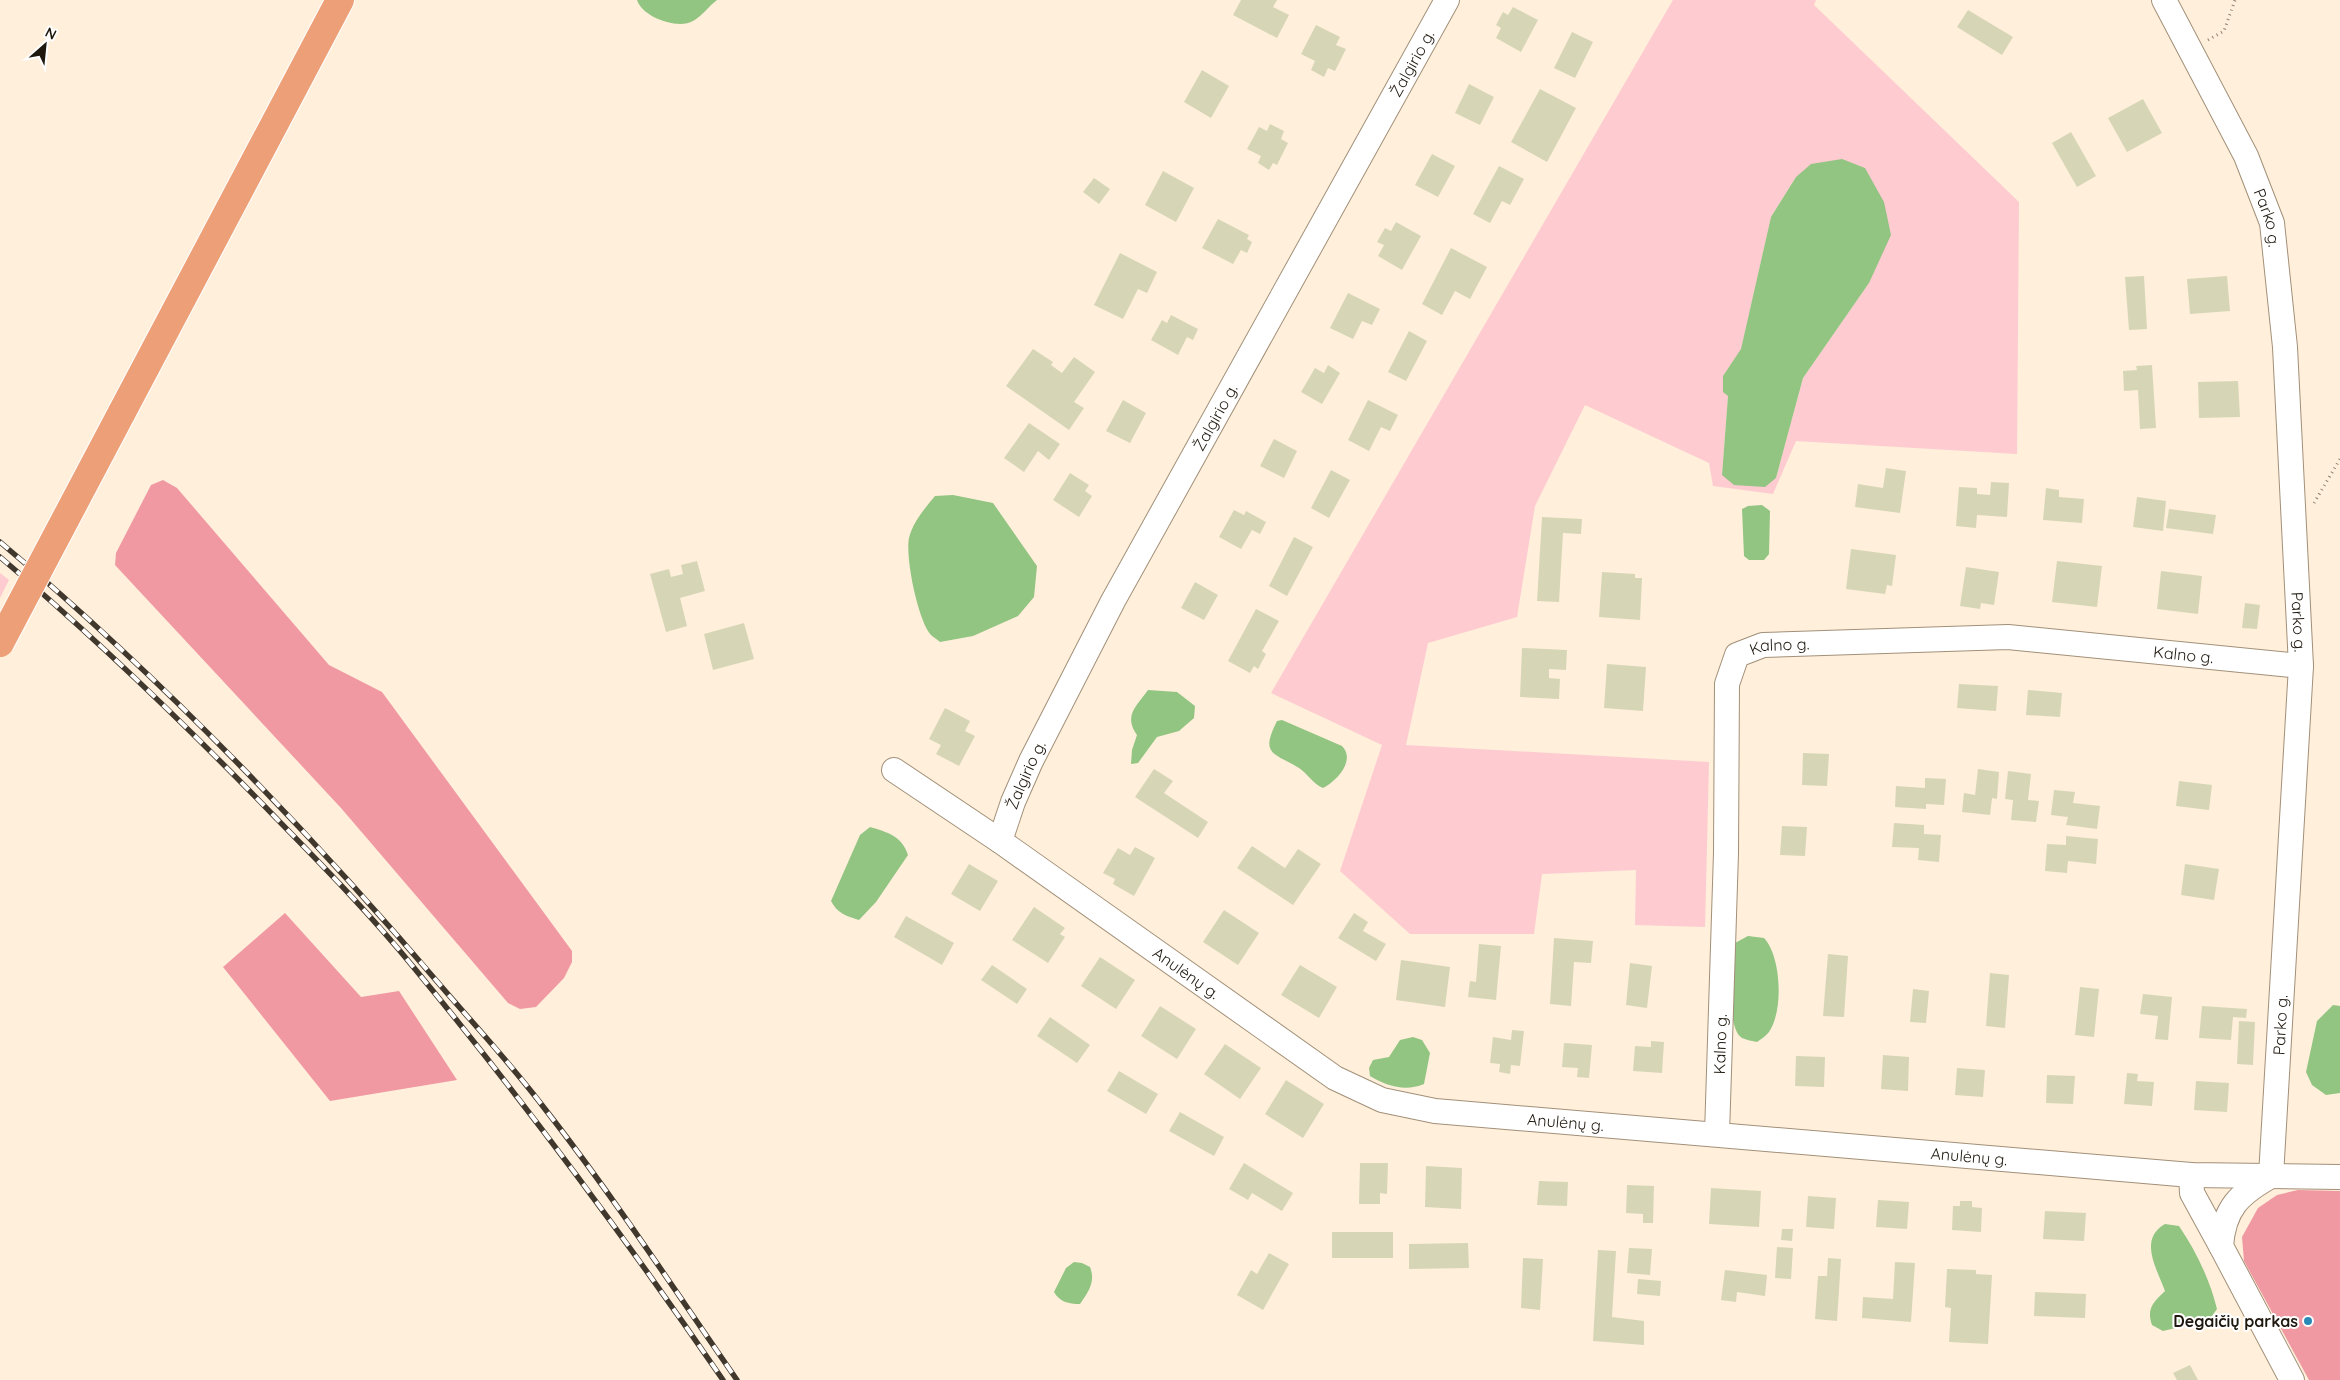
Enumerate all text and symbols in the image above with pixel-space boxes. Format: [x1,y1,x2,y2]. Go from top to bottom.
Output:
north arrow [20,20,70,70]
text: N [42,23,60,44]
street label: Žalgirio g. [1385,26,1439,100]
street label: Parko g. [2250,185,2284,248]
street label: Žalgirio g. [1189,380,1242,454]
street label: Parko g. [2287,591,2310,653]
street label: Kalno g. [1746,633,1810,659]
street label: Kalno g. [2152,641,2214,667]
street label: Žalgirio g. [1001,737,1050,812]
street label: Anulėnų g. [1149,943,1224,1003]
street label: Parko g. [2268,994,2292,1056]
street label: Kalno g. [1709,1013,1731,1075]
street label: Anulėnų g. [1526,1109,1605,1135]
street label: Anulėnų g. [1930,1143,2008,1169]
place label: Degaičių parkas [2173,1311,2298,1331]
marker: Degaičių parkas [2302,1315,2314,1327]

